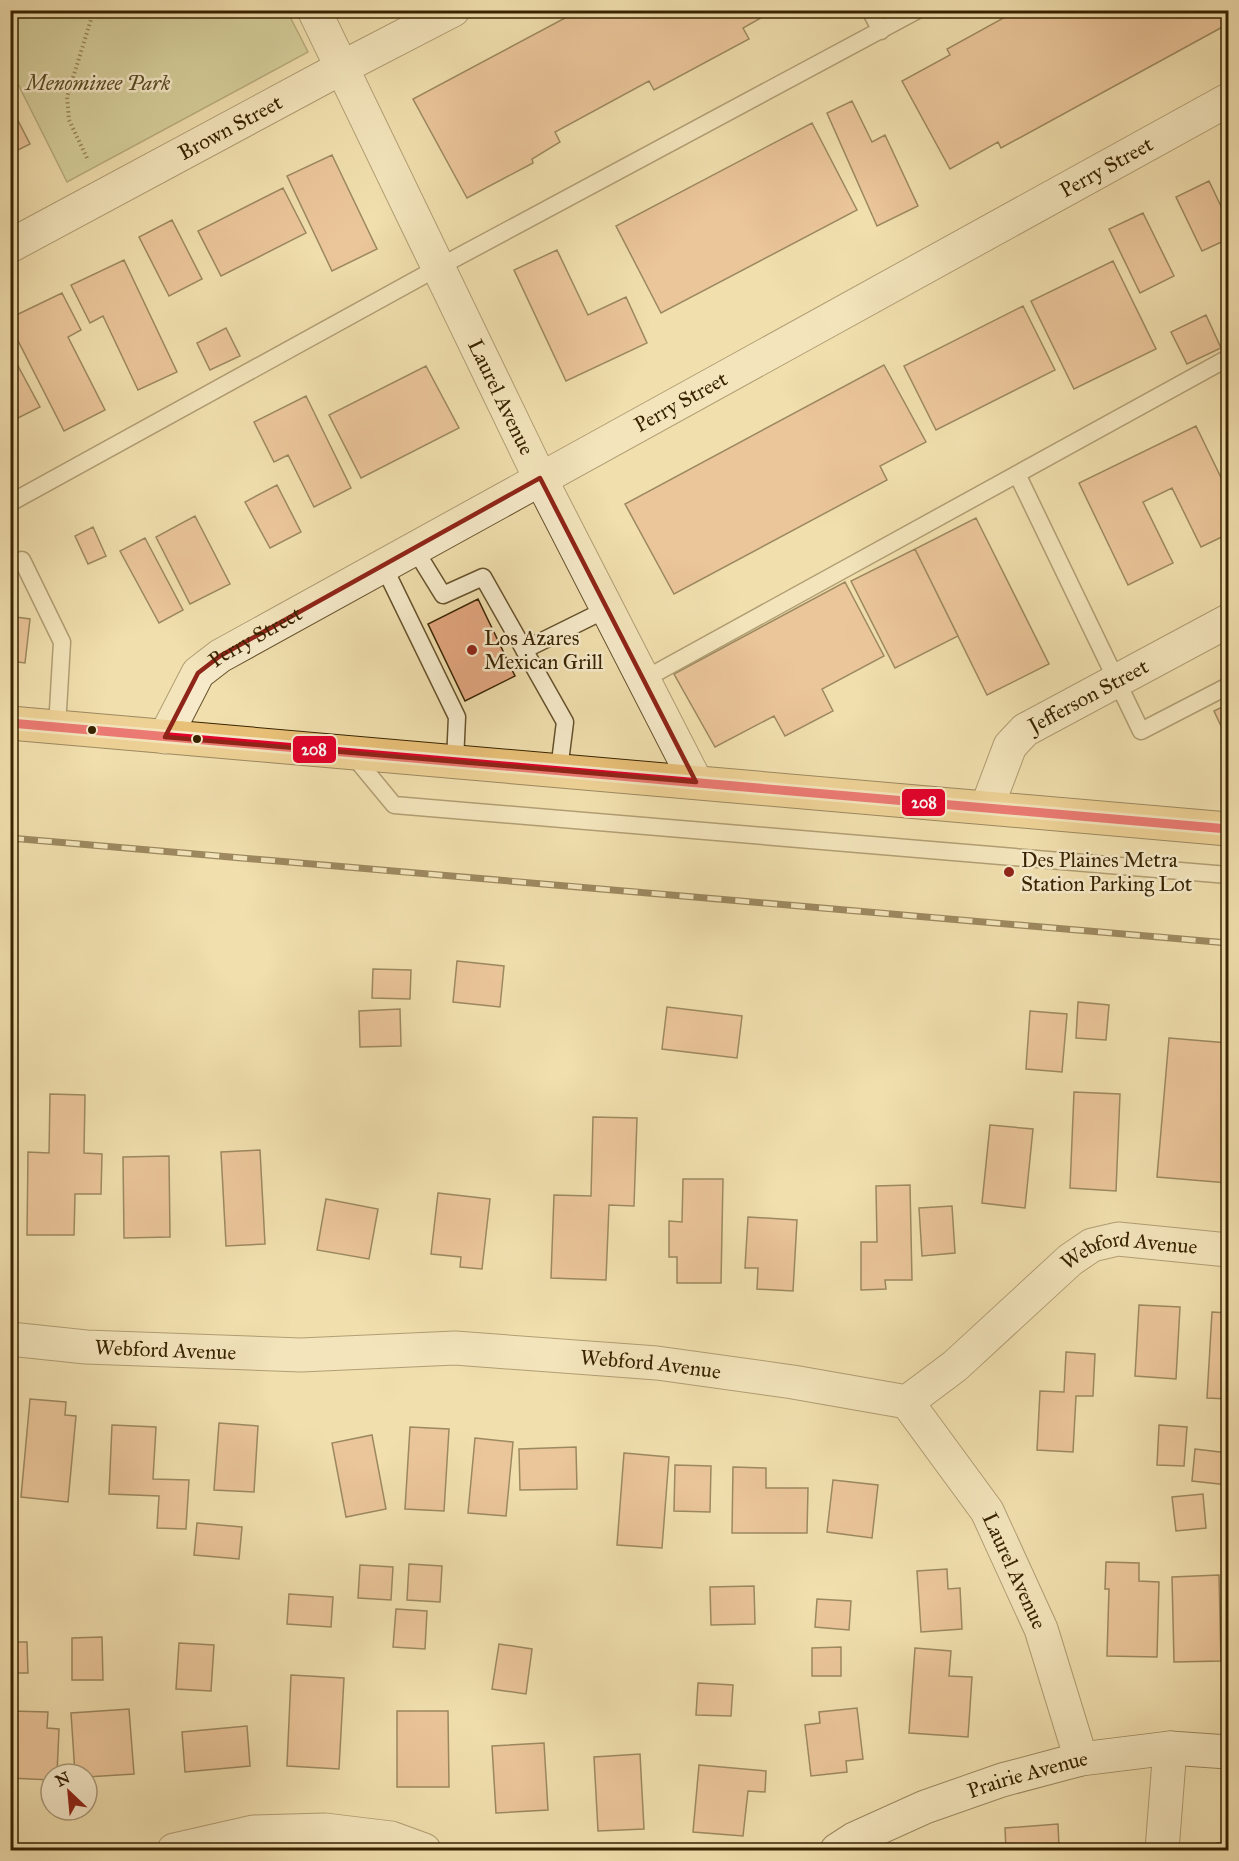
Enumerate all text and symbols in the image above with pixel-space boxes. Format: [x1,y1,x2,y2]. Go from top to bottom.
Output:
park label: Menominee Park [24,70,171,96]
street label: Brown Street [174,89,287,166]
street label: Perry Street [1055,131,1158,203]
street label: Laurel Avenue [462,335,540,460]
street label: Perry Street [630,365,732,438]
street label: Perry Street [203,600,307,673]
place label: Los Azares Mexican Grill [484,625,603,675]
marker: Los Azares Mexican Grill [465,643,479,657]
street label: Jefferson Street [1022,653,1153,740]
unlabelled marker [86,724,98,736]
unlabelled marker [191,733,203,745]
line badge: 208 [292,735,337,764]
text: 208 [301,740,327,759]
line badge: 208 [901,788,946,817]
text: 208 [911,793,937,812]
place label: Des Plaines Metra Station Parking Lot [1021,847,1193,897]
marker: Des Plaines Metra Station Parking Lot [1002,865,1016,879]
street label: Webford Avenue [1056,1226,1199,1276]
street label: Webford Avenue [94,1334,237,1366]
street label: Webford Avenue [579,1344,723,1385]
street label: Laurel Avenue [976,1508,1052,1633]
street label: Prairie Avenue [964,1745,1090,1804]
north arrow [39,1762,99,1822]
text: N [52,1767,73,1790]

